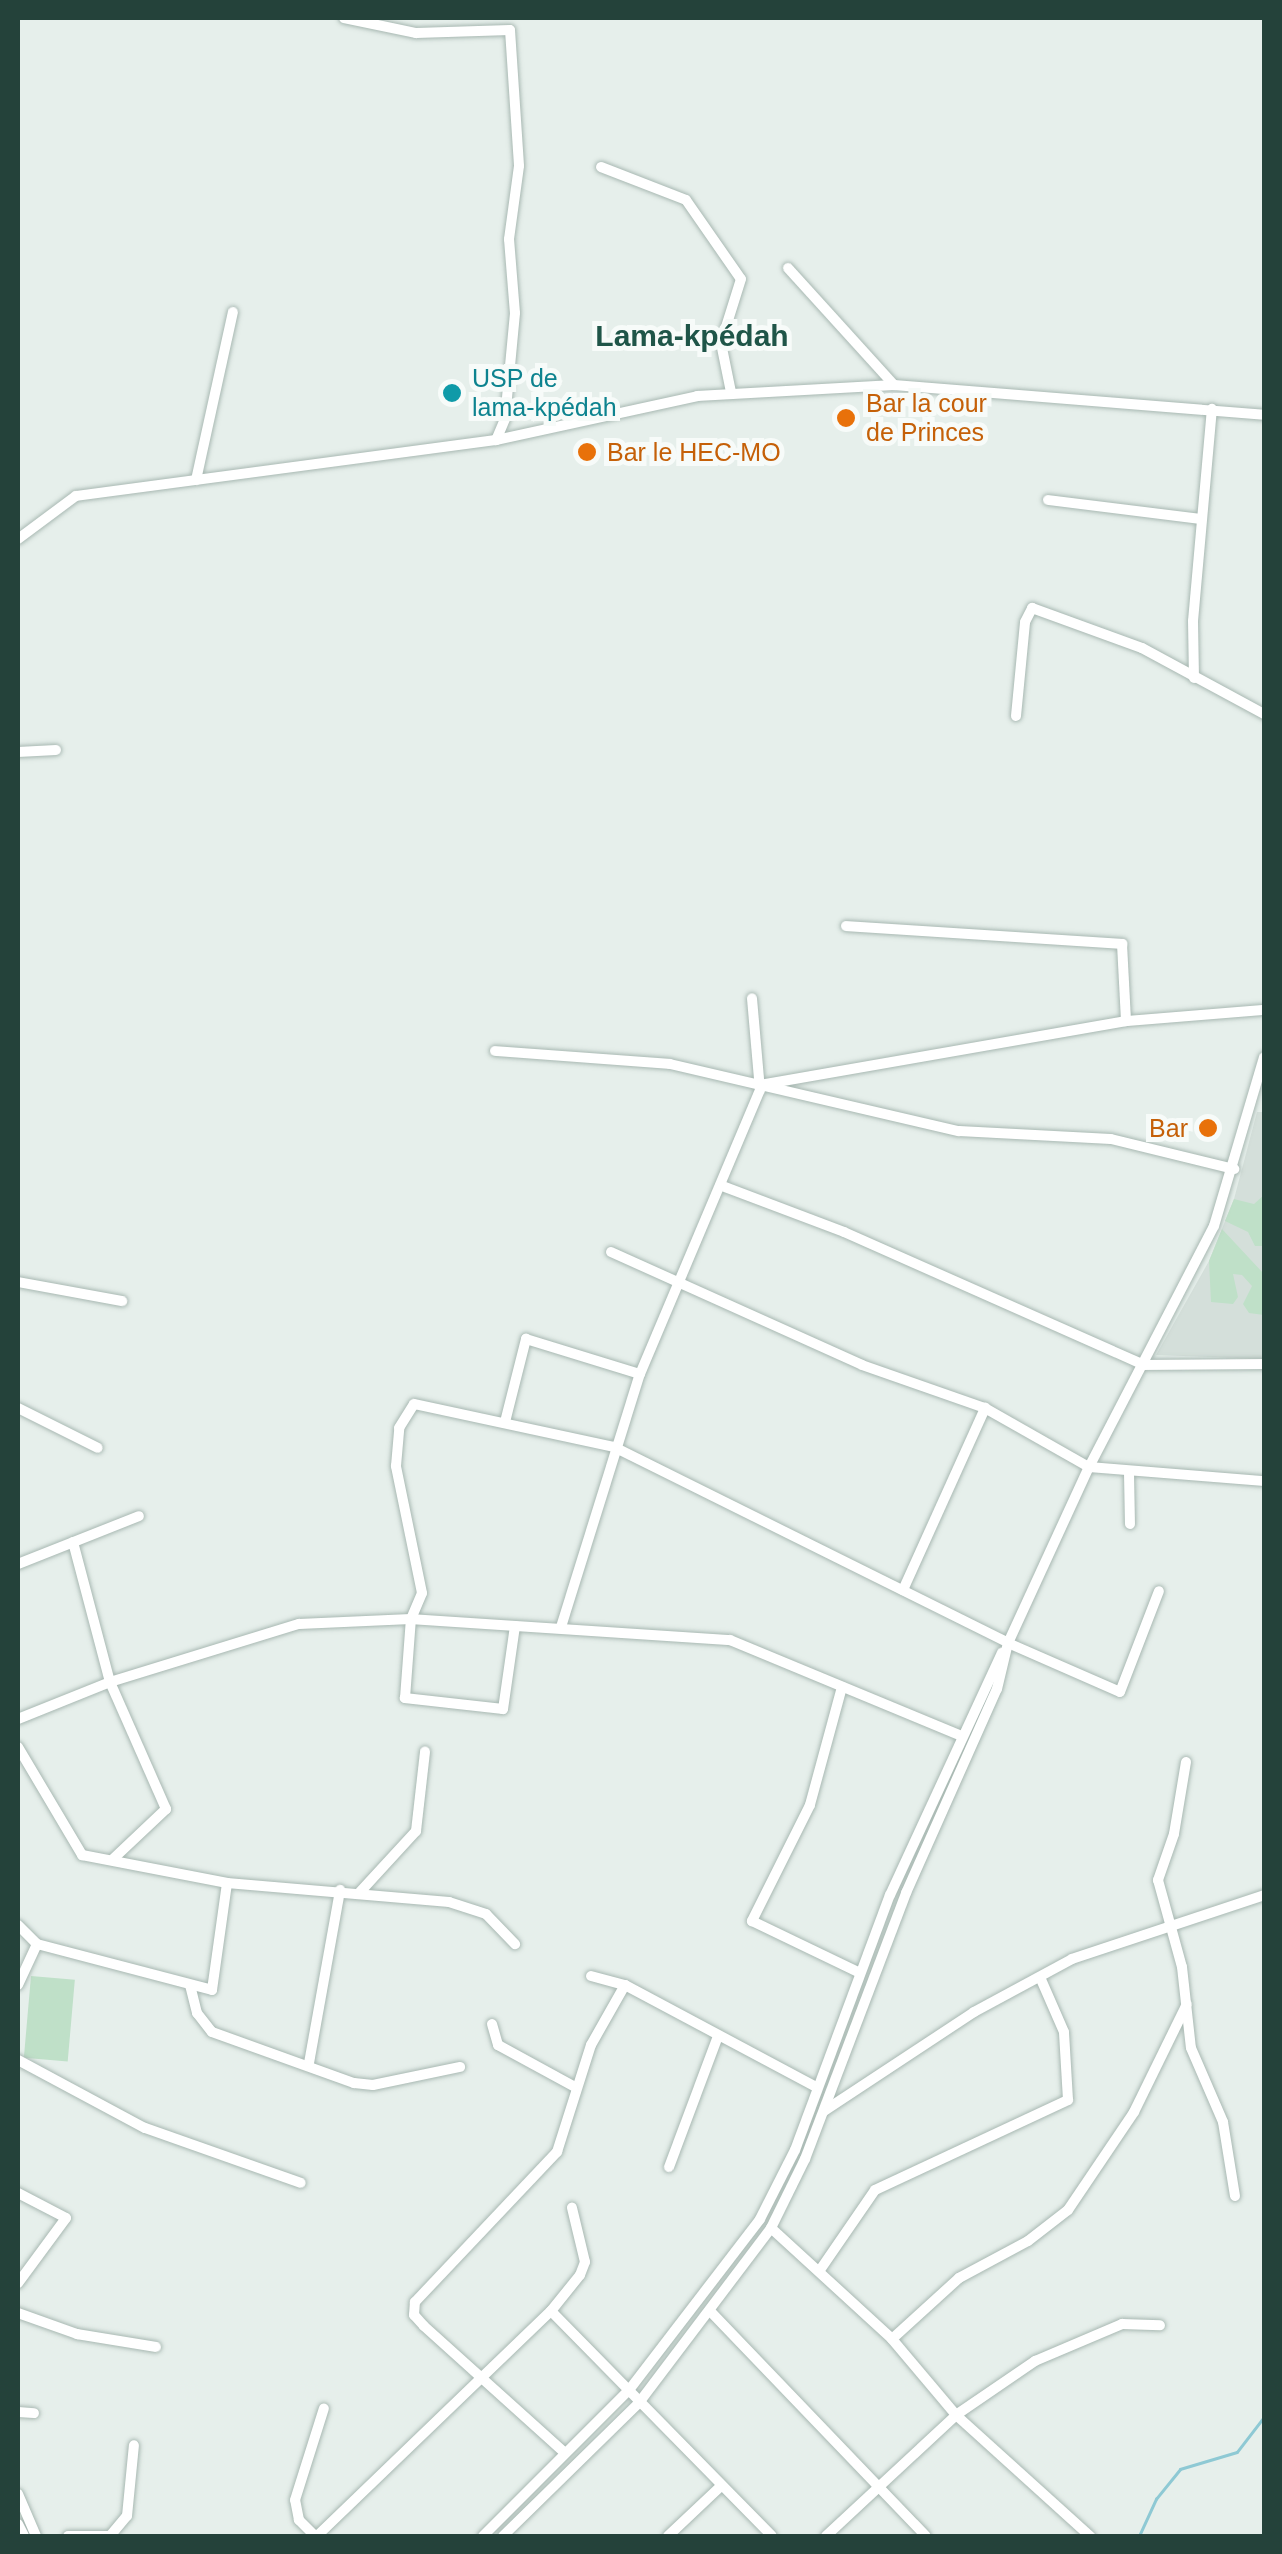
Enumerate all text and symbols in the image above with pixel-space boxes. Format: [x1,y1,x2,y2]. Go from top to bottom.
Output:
district label: Lama-kpédah [595,318,789,354]
place label: USP de lama-kpédah [472,364,617,423]
marker: USP de lama-kpédah [441,382,463,404]
place label: Bar la cour de Princes [866,389,987,448]
marker: Bar la cour de Princes [835,407,857,429]
place label: Bar le HEC-MO [607,437,781,467]
marker: Bar le HEC-MO [576,441,598,463]
place label: Bar [1149,1113,1188,1143]
marker: Bar [1197,1117,1219,1139]

